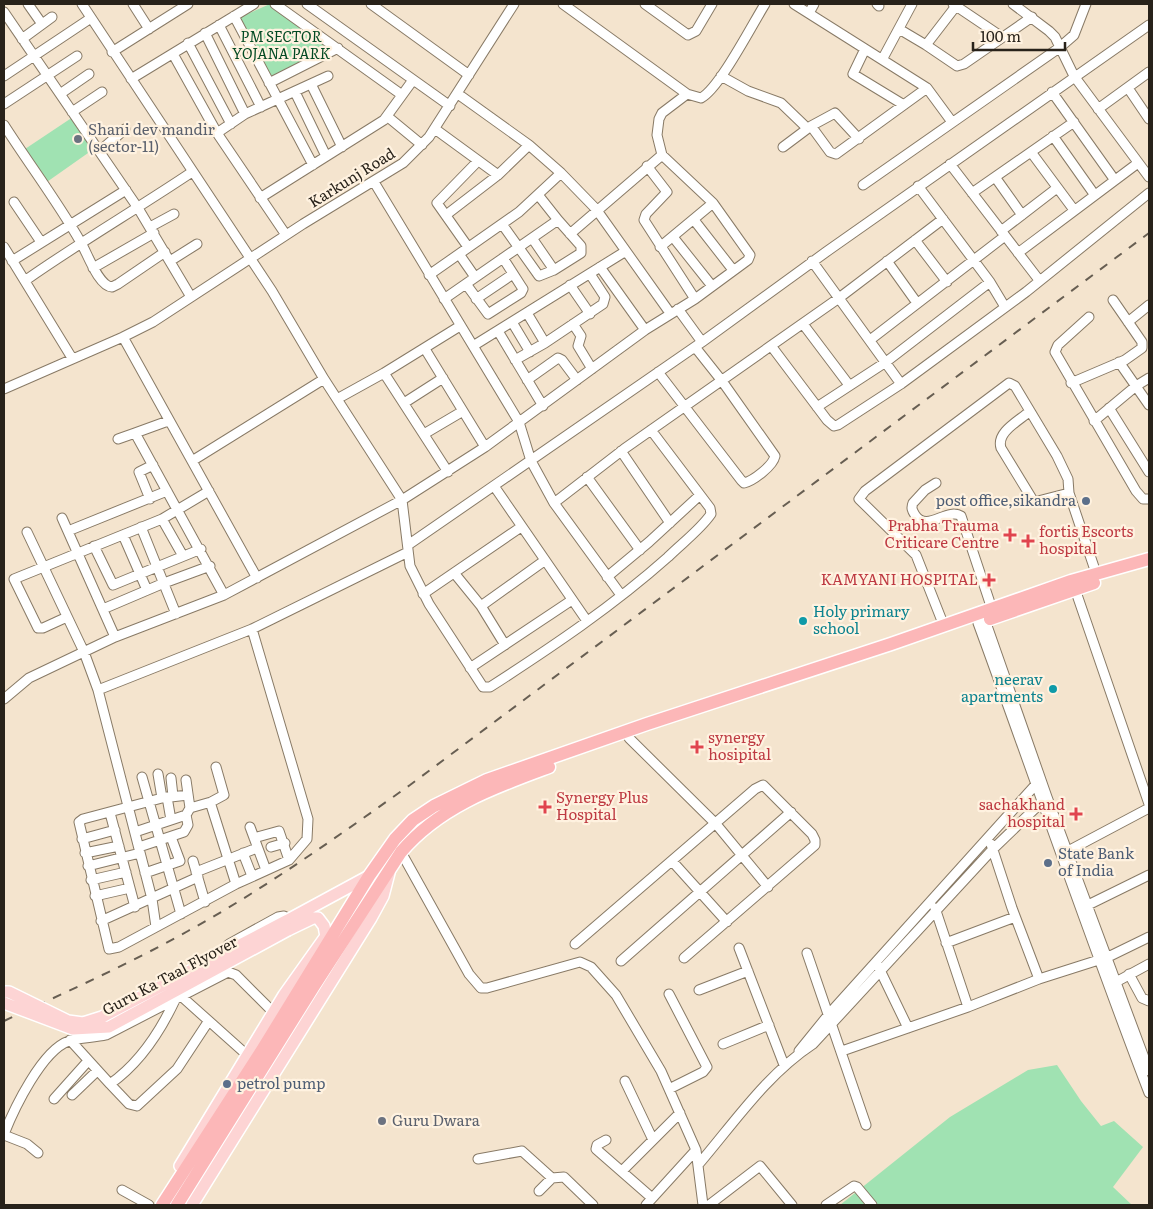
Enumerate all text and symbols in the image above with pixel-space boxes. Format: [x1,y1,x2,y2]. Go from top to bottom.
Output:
scale bar [973,20,1066,52]
park label: PM SECTOR YOJANA PARK [232,24,331,64]
text: 100 m [980,24,1021,47]
place label: Shani dev mandir (sector-11) [88,117,215,157]
marker: Shani dev mandir (sector-11) [72,133,84,145]
street label: Karkunj Road [304,141,399,212]
place label: post office,sikandra [936,488,1077,511]
marker: post office,sikandra [1080,495,1092,507]
place label: Prabha Trauma Criticare Centre [885,513,1000,553]
place label: fortis Escorts hospital [1039,519,1133,559]
marker: Prabha Trauma Criticare Centre [1003,528,1017,542]
marker: fortis Escorts hospital [1021,534,1035,548]
place label: KAMYANI HOSPITAL [821,567,978,590]
marker: KAMYANI HOSPITAL [982,573,996,587]
place label: Holy primary school [813,599,910,639]
marker: Holy primary school [797,615,809,627]
place label: neerav apartments [961,667,1043,707]
marker: neerav apartments [1047,683,1059,695]
place label: synergy hosipital [708,725,771,765]
marker: synergy hosipital [690,740,704,754]
place label: Synergy Plus Hospital [556,785,648,825]
place label: sachakhand hospital [979,792,1065,832]
marker: Synergy Plus Hospital [538,800,552,814]
marker: sachakhand hospital [1069,807,1083,821]
place label: State Bank of India [1058,841,1135,881]
marker: State Bank of India [1042,857,1054,869]
street label: Guru Ka Taal Flyover [98,929,241,1020]
place label: petrol pump [237,1071,325,1094]
marker: petrol pump [221,1078,233,1090]
place label: Guru Dwara [392,1108,481,1131]
marker: Guru Dwara [376,1115,388,1127]

